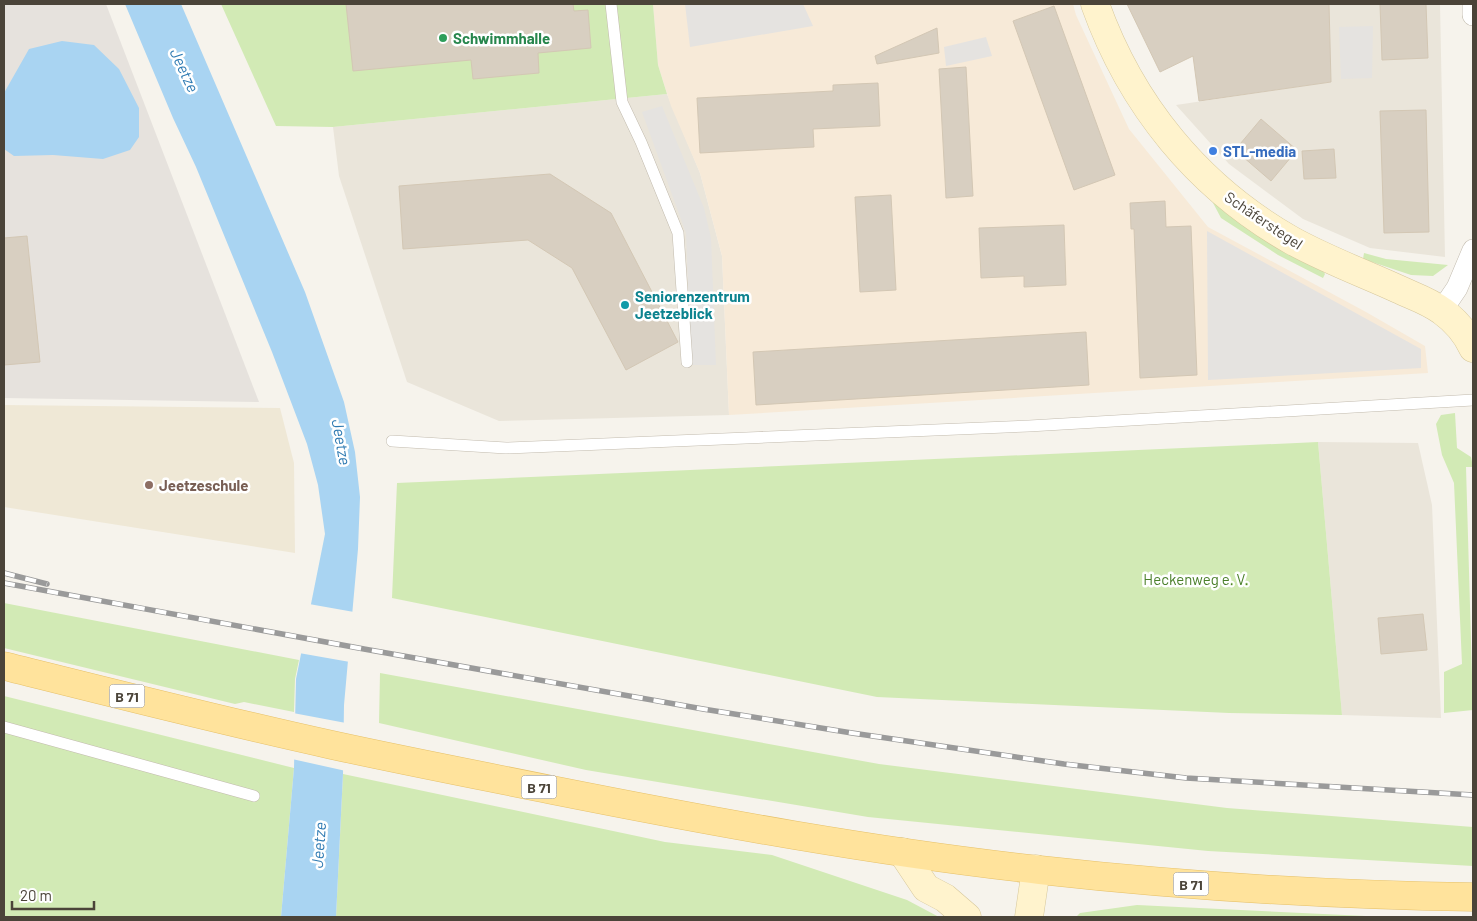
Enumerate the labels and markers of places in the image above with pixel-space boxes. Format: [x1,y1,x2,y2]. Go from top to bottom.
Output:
place label: Schwimmhalle [453,29,550,47]
marker: Schwimmhalle [437,32,449,44]
place label: STL-media [1223,142,1296,160]
marker: STL-media [1207,145,1219,157]
place label: Seniorenzentrum Jeetzeblick [635,287,750,322]
marker: Seniorenzentrum Jeetzeblick [619,299,631,311]
place label: Jeetzeschule [159,476,248,494]
marker: Jeetzeschule [143,479,155,491]

